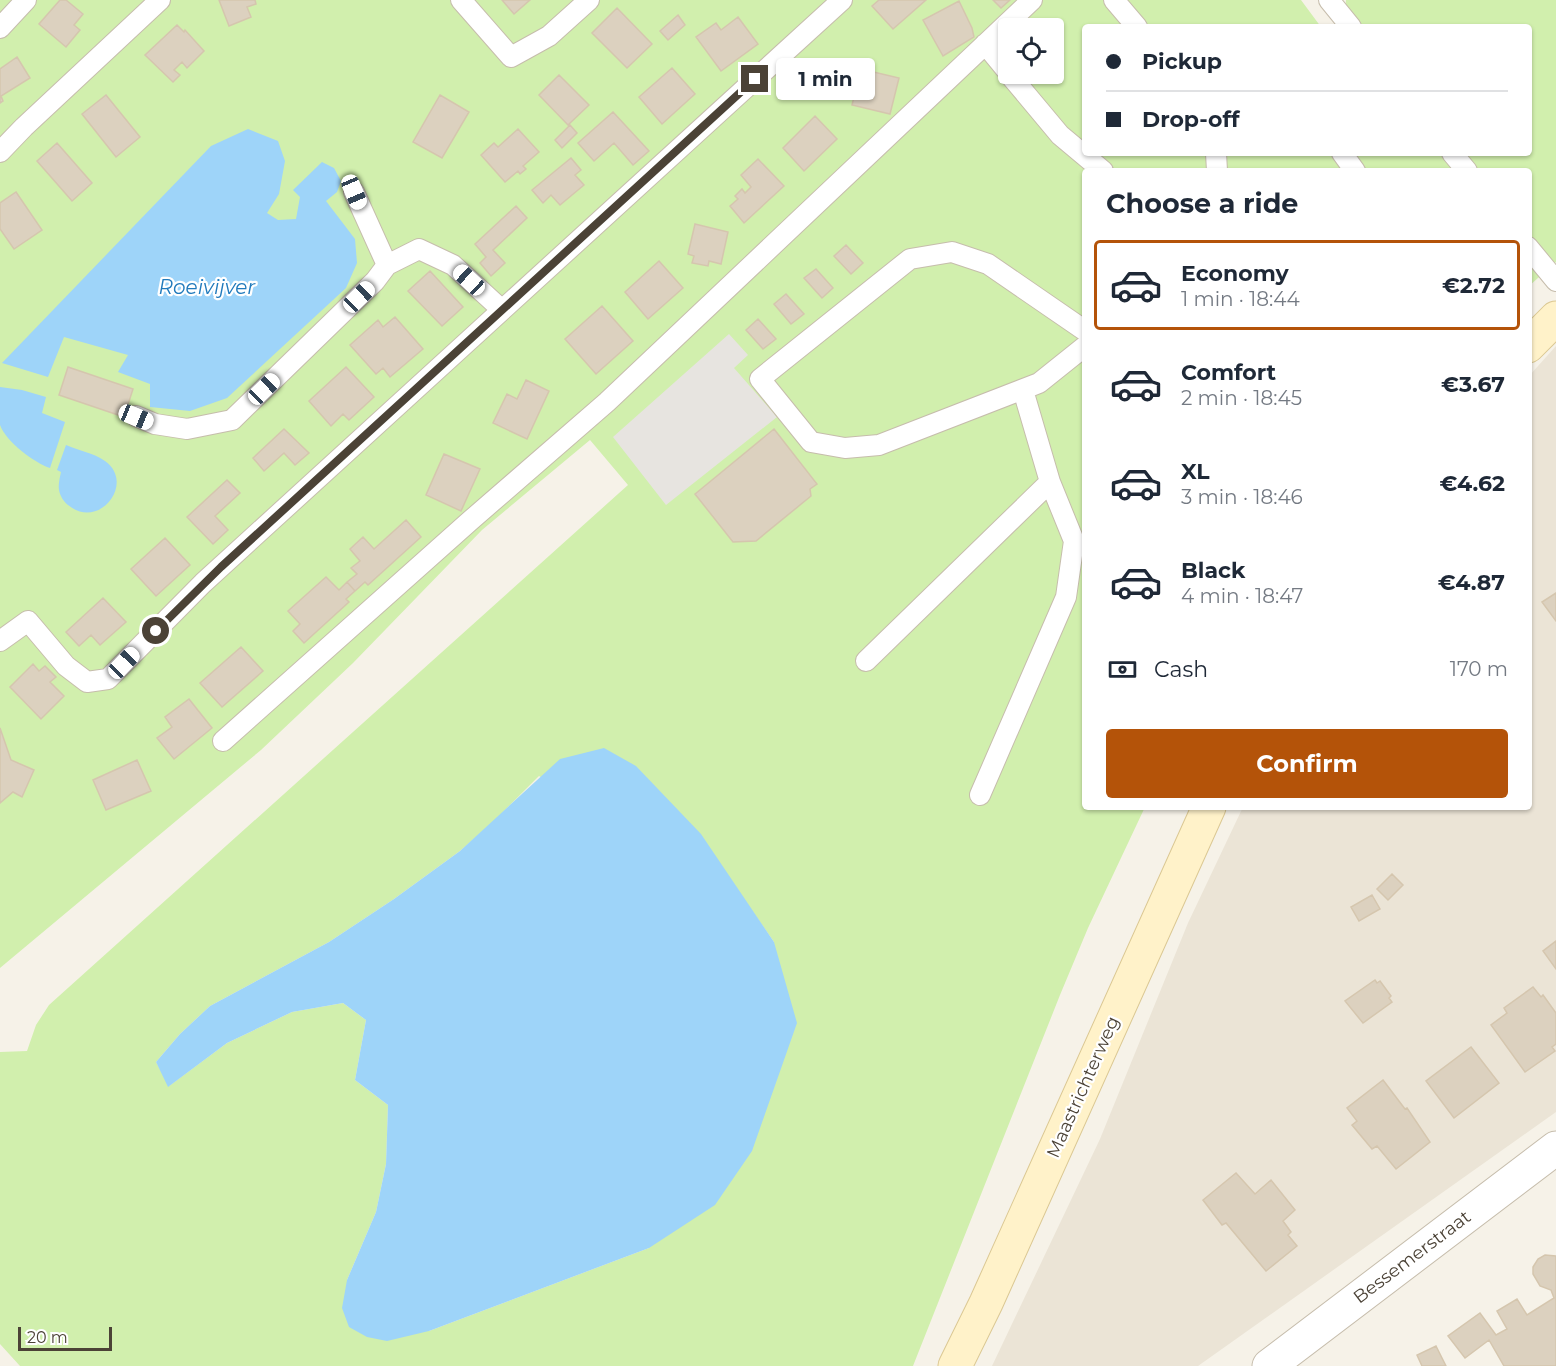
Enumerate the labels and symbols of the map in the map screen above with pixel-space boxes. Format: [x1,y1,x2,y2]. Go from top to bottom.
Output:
callout: 1 min [776,58,875,100]
route end [741,65,768,92]
car [339,172,369,212]
car [450,261,488,299]
water label: Roeivijver [159,275,256,299]
car [340,278,378,316]
car [245,370,283,408]
car [116,402,156,432]
route start [142,617,169,644]
car [105,644,143,682]
street label: Maastrichterweg [1042,1013,1124,1161]
street label: Bessemerstraat [1349,1206,1475,1308]
scale bar [18,1324,112,1352]

